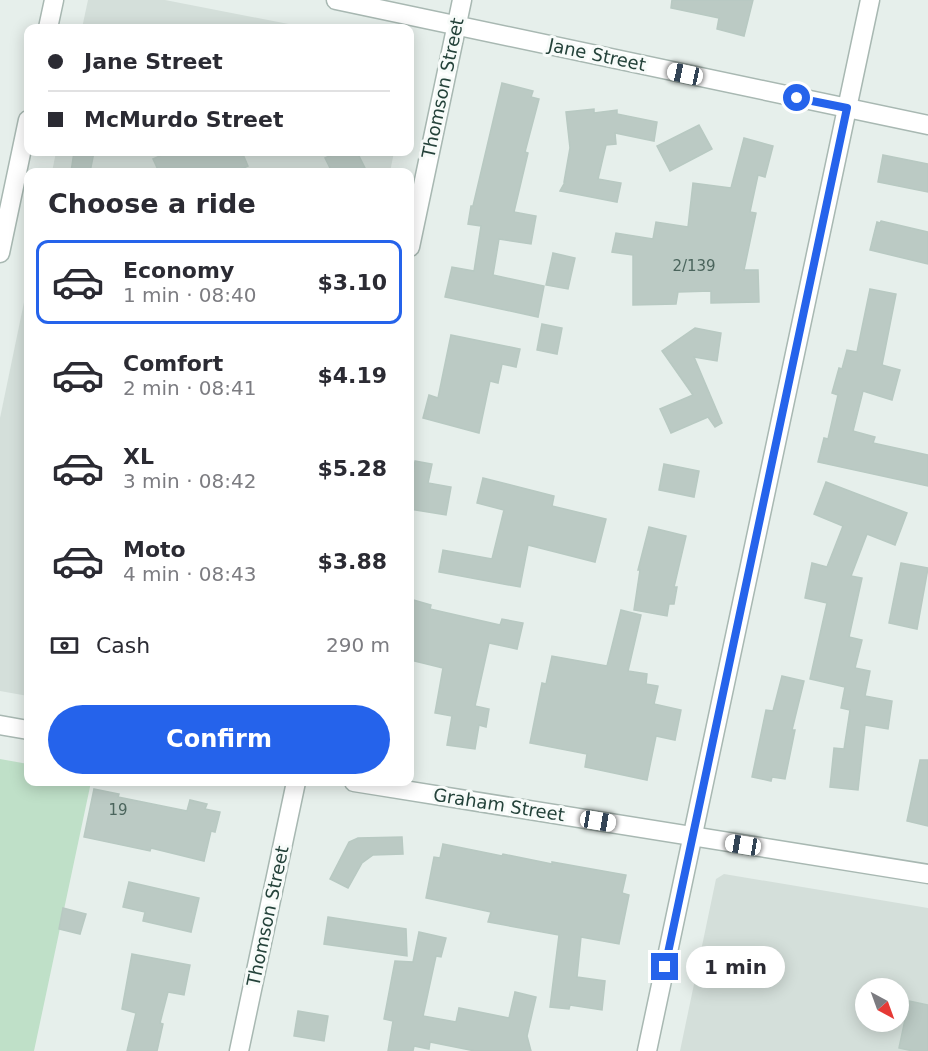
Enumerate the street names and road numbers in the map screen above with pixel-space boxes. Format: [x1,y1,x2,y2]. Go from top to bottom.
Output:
street label: Thomson Street [417,16,468,161]
street label: Jane Street [545,34,648,75]
street label: Graham Street [432,784,566,825]
street label: Thomson Street [242,844,293,989]

